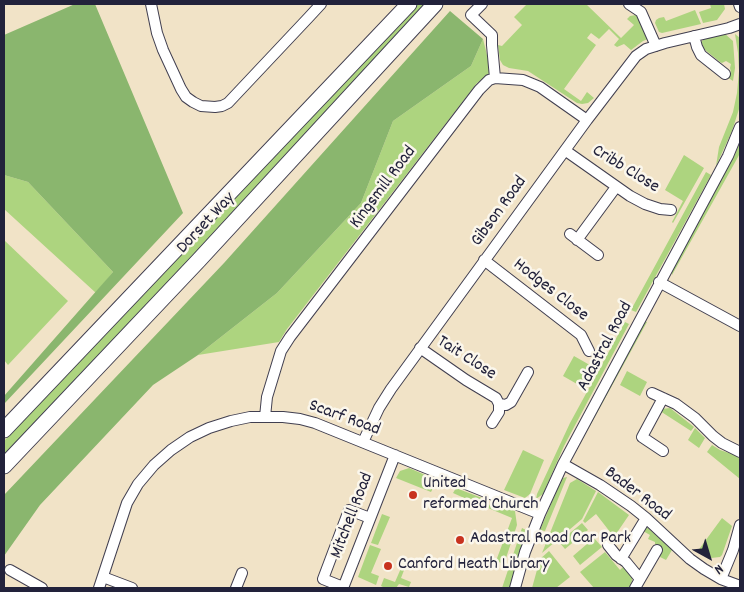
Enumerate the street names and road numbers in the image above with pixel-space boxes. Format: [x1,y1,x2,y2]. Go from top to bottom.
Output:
street label: Cribb Close [587,141,663,199]
street label: Kingsmill Road [346,143,422,233]
street label: Gibson Road [467,173,533,251]
street label: Dorset Way [173,189,241,259]
street label: Hodges Close [508,255,592,327]
street label: Adastral Road [573,299,639,395]
street label: Tait Close [432,332,500,386]
street label: Scarf Road [305,396,383,442]
street label: Bader Road [599,463,675,527]
street label: Mitchell Road [327,470,379,562]

